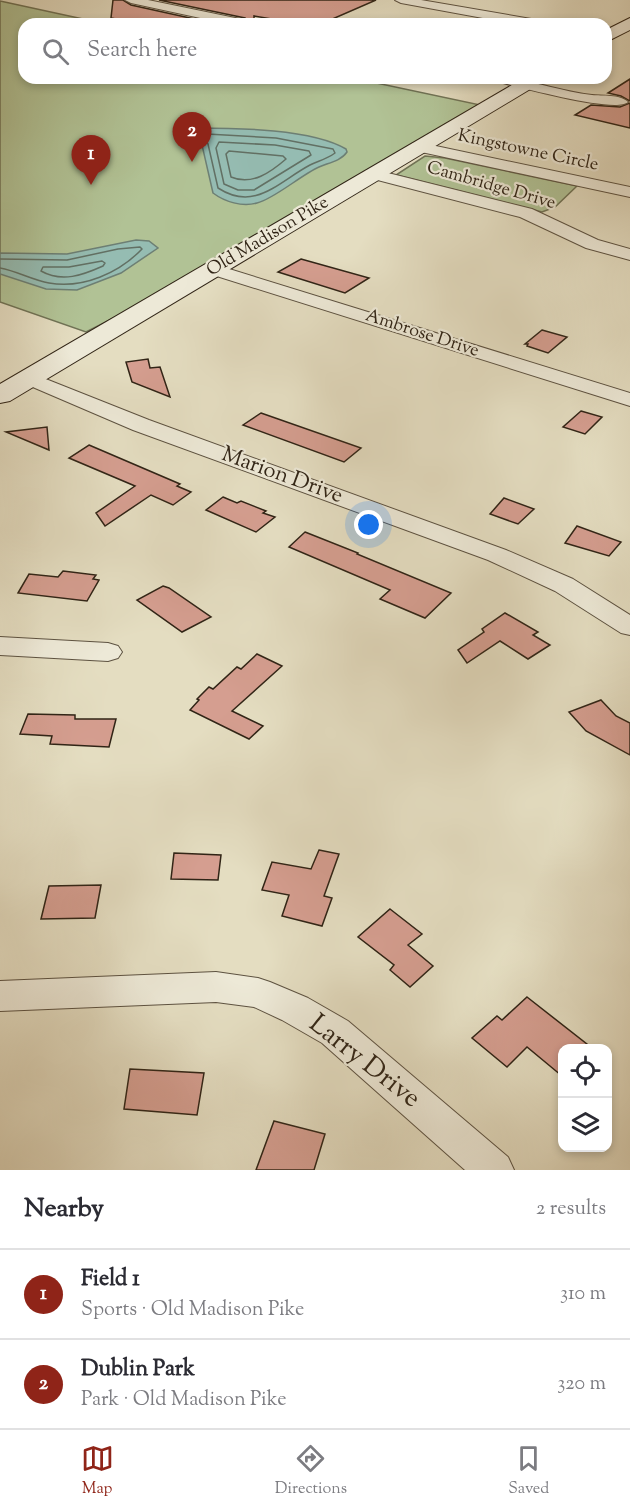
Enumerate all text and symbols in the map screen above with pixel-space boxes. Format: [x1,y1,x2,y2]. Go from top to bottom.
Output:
search box [18,18,612,84]
icon: search [39,35,72,68]
text: Search here [87,35,197,67]
pin: 2 [172,112,212,162]
street label: Kingstowne Circle [455,123,601,179]
pin: 1 [72,136,110,185]
street label: Cambridge Drive [423,155,559,217]
street label: Old Madison Pike [202,190,334,284]
street label: Ambrose Drive [362,303,482,365]
street label: Marion Drive [217,439,347,513]
your location [354,510,383,539]
street label: Larry Drive [300,1006,428,1118]
map controls [558,1044,612,1152]
button: locate [558,1044,612,1098]
button: layers [558,1098,612,1152]
text: Nearby [24,1191,104,1228]
text: 2 results [536,1195,606,1224]
text: Field 1 [81,1264,140,1296]
text: 1 [40,1280,47,1309]
text: 310 m [560,1280,606,1309]
text: Sports · Old Madison Pike [81,1296,304,1325]
text: Dublin Park [81,1354,195,1386]
text: 2 [39,1370,48,1399]
text: 320 m [557,1370,606,1399]
text: Park · Old Madison Pike [81,1386,287,1415]
tab: Map [81,1442,114,1501]
tab: Directions [275,1442,347,1501]
tab: Saved [508,1442,549,1501]

